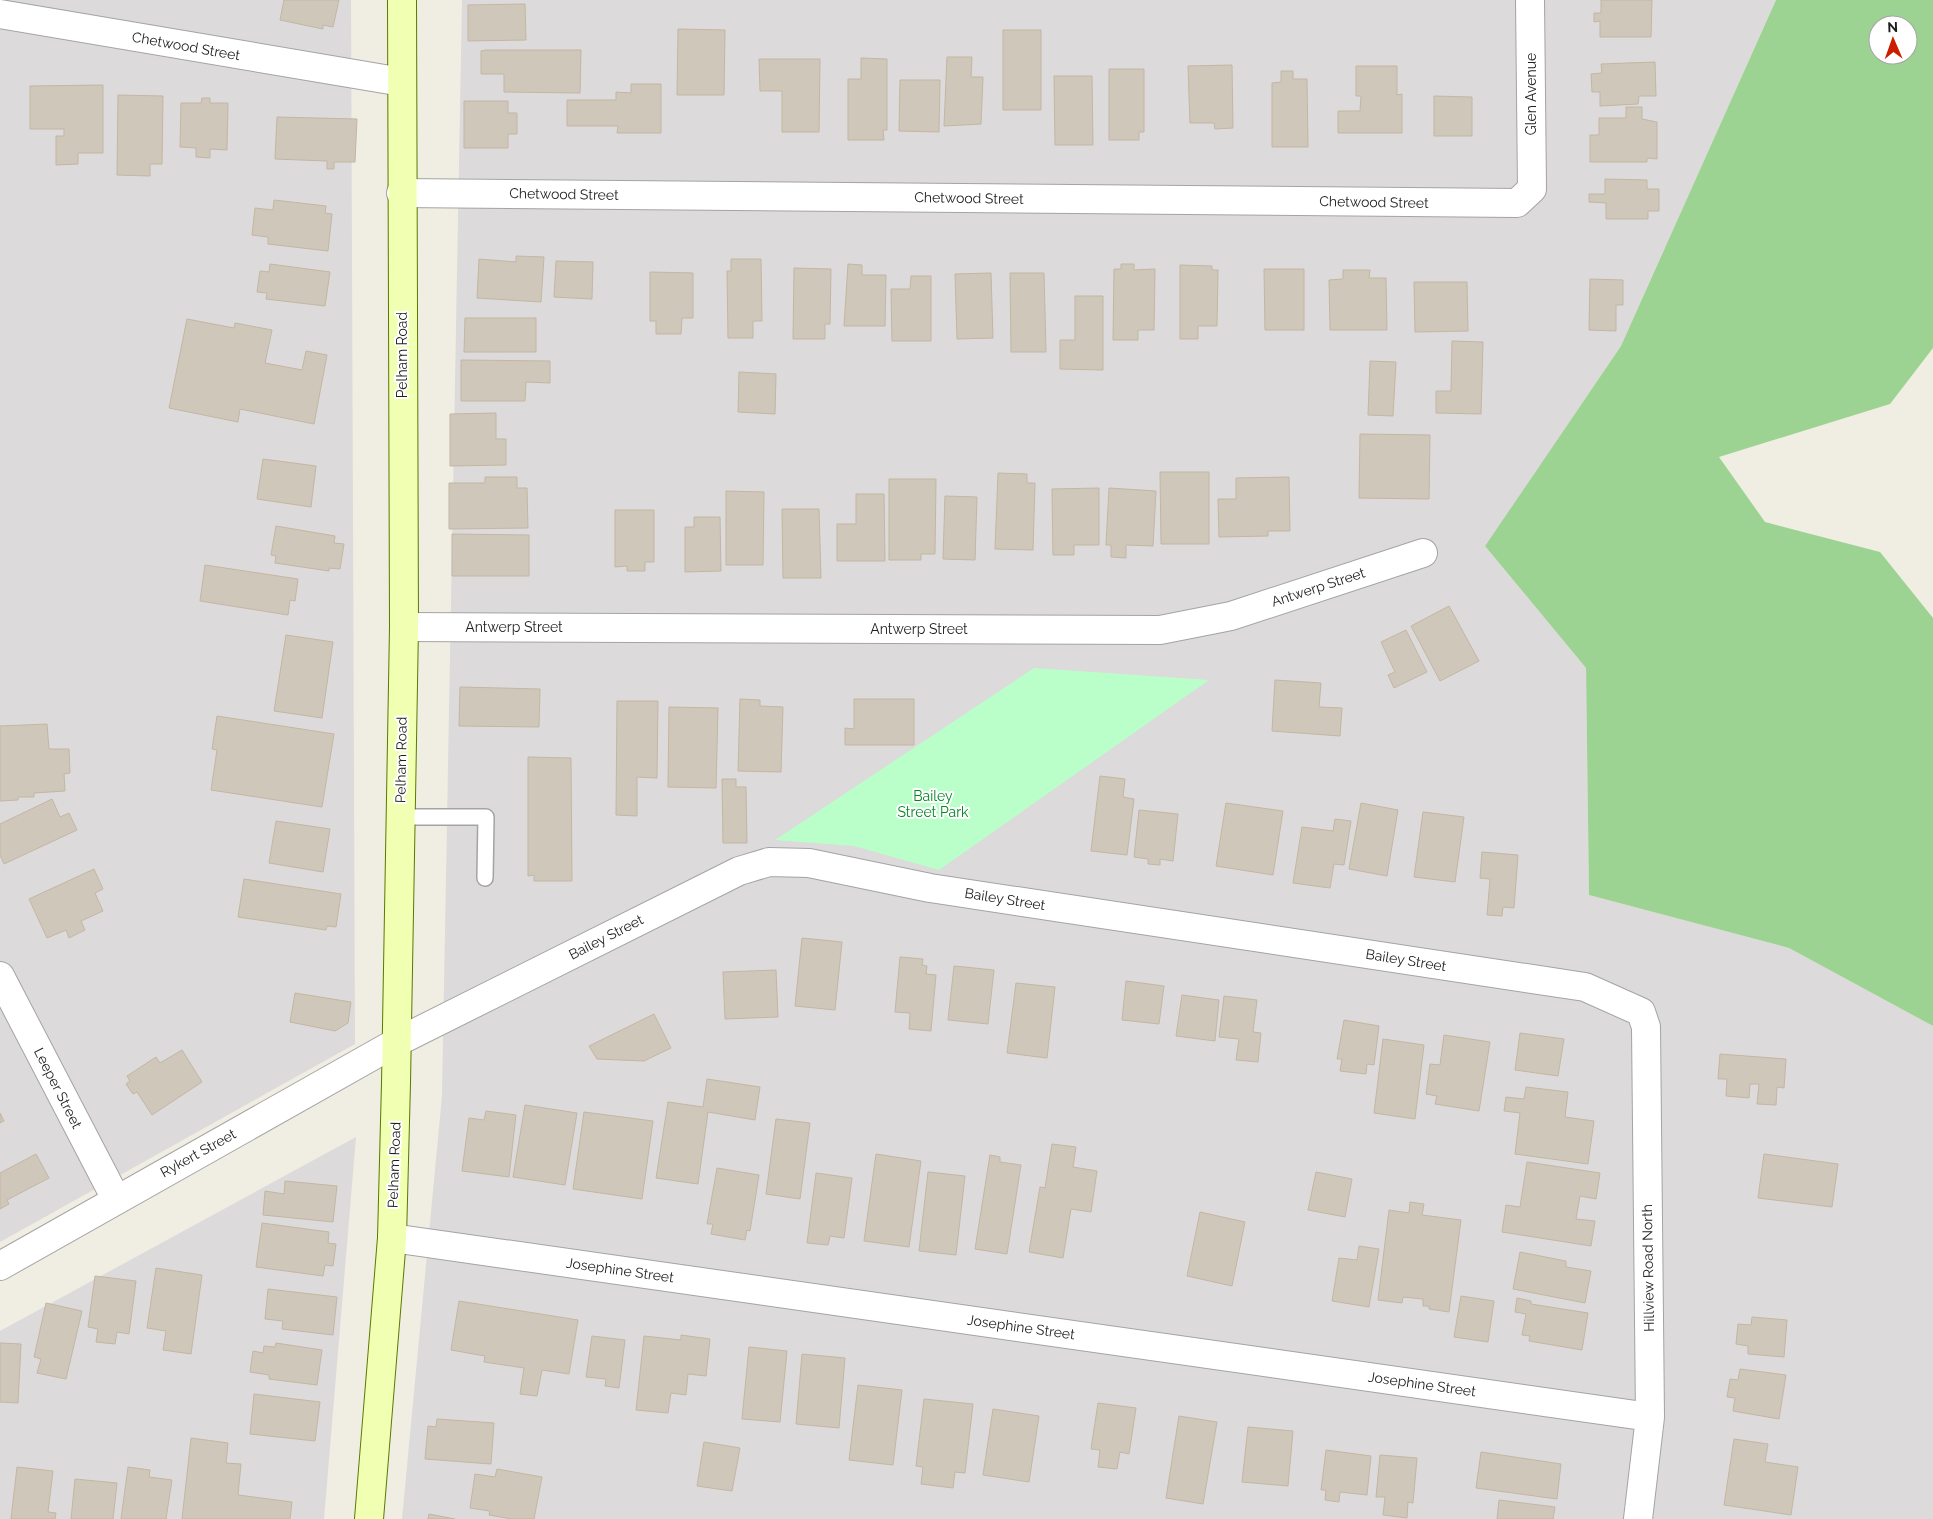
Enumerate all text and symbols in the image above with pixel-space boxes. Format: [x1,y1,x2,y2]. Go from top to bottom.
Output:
north arrow [1868,15,1918,65]
text: N [1887,19,1898,35]
street label: Chetwood Street [131,29,242,63]
street label: Glen Avenue [1523,53,1539,135]
street label: Chetwood Street [509,185,619,203]
street label: Chetwood Street [914,189,1024,207]
street label: Chetwood Street [1319,193,1429,211]
street label: Pelham Road [394,312,410,398]
street label: Antwerp Street [1269,564,1367,610]
street label: Antwerp Street [465,619,563,635]
street label: Antwerp Street [870,621,968,637]
street label: Pelham Road [392,717,410,803]
park label: Bailey Street Park [898,788,969,820]
street label: Bailey Street [964,885,1047,913]
street label: Bailey Street [566,911,646,963]
street label: Bailey Street [1365,946,1448,974]
street label: Leeper Street [31,1045,85,1131]
street label: Pelham Road [384,1122,404,1208]
street label: Rykert Street [157,1125,239,1180]
street label: Hillview Road North [1639,1204,1657,1332]
street label: Josephine Street [565,1255,675,1286]
street label: Josephine Street [966,1312,1076,1343]
street label: Josephine Street [1367,1369,1477,1400]

